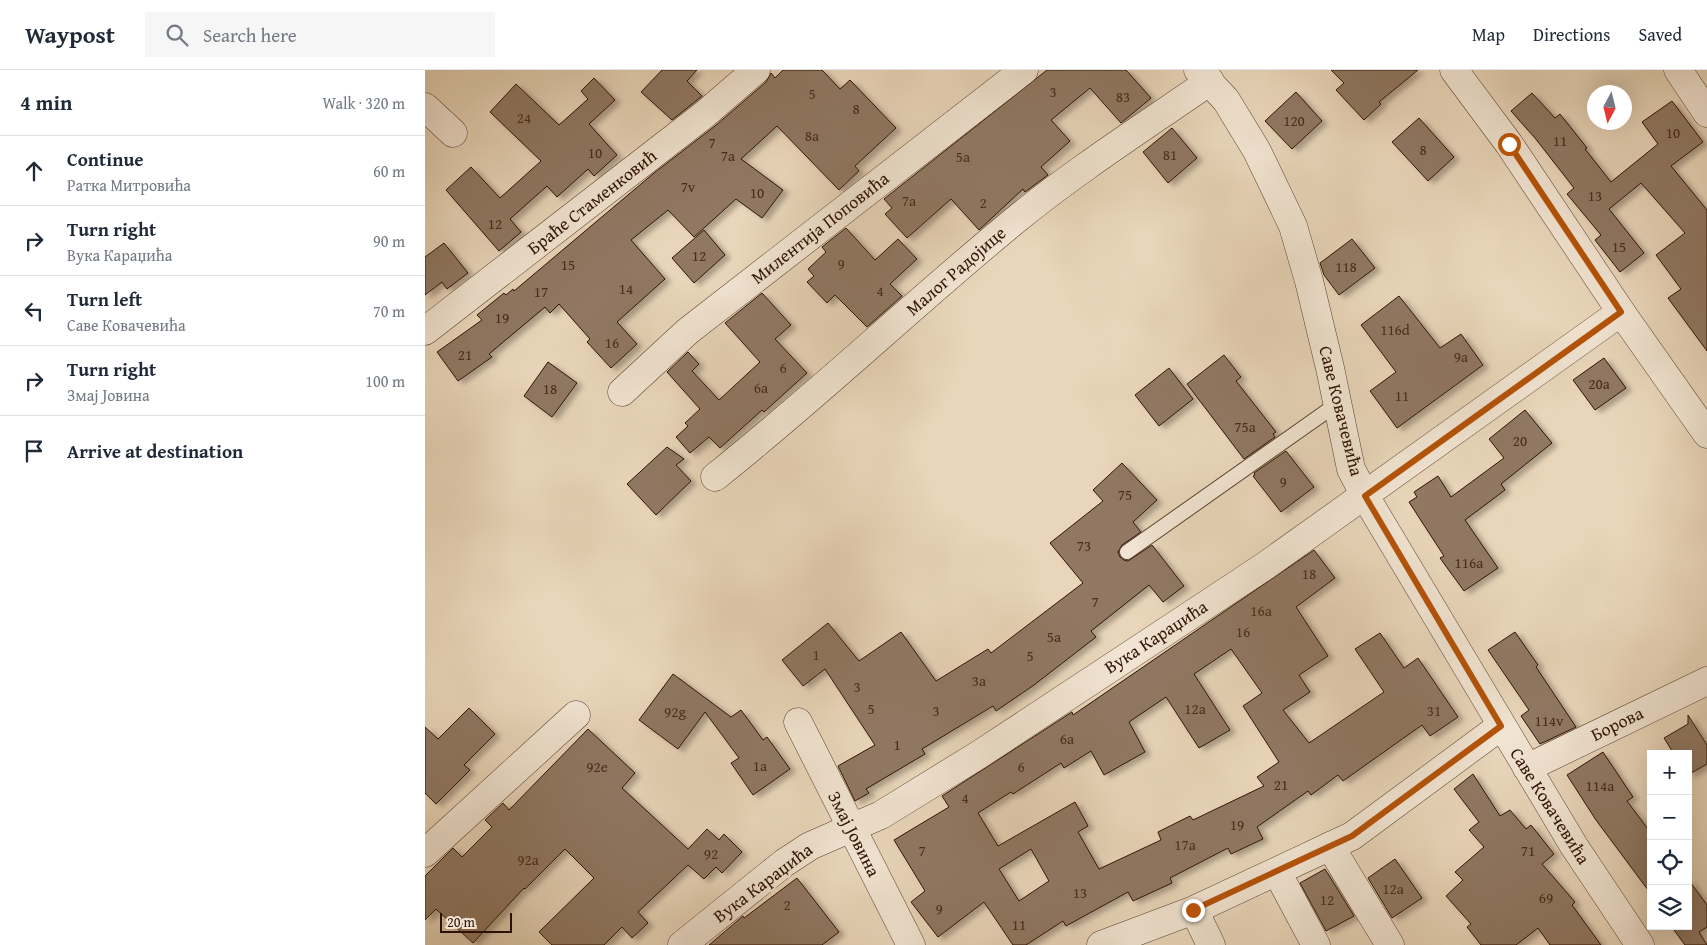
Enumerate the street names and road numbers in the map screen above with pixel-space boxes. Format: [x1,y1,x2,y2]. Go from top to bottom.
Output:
street label: Браће Стаменковић [521,142,662,261]
street label: Милентија Поповића [745,165,895,290]
street label: Малог Радојице [900,219,1012,322]
street label: Саве Ковачевића [1312,343,1371,479]
street label: Вука Караџића [1099,593,1213,680]
street label: Борова [1586,699,1648,748]
street label: Саве Ковачевића [1504,742,1597,870]
street label: Змај Јовина [821,786,888,882]
street label: Вука Караџића [707,836,819,929]

